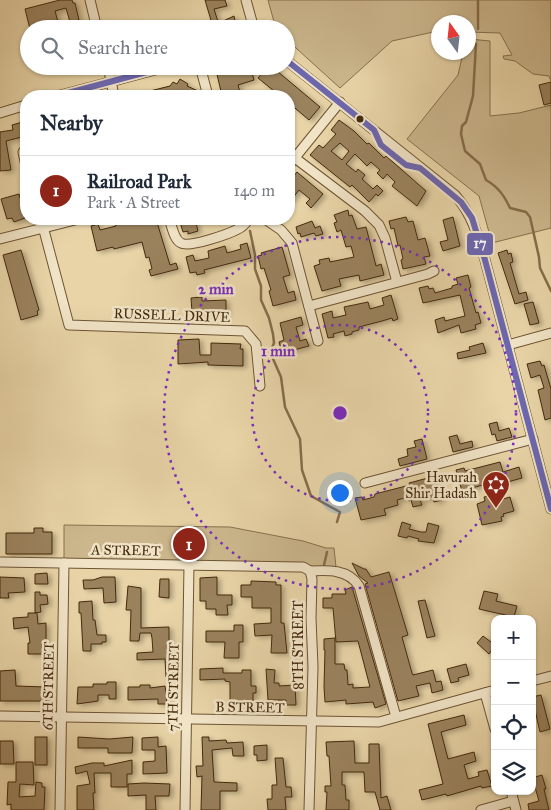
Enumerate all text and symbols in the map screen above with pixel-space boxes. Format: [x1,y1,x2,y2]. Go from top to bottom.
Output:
north arrow [431,15,476,60]
search box [20,20,295,75]
icon: search [38,34,66,62]
text: Search here [78,36,168,59]
text: Nearby [40,110,103,136]
unlabelled marker [355,114,365,124]
text: Railroad Park [87,170,192,193]
text: 1 [53,181,59,200]
text: 140 m [234,181,275,200]
text: Park · A Street [87,193,180,212]
line badge: 17 [466,232,494,256]
text: 17 [473,235,487,252]
text: 2 min [198,280,235,298]
street label: RUSSELL DRIVE [113,305,231,326]
text: 1 min [261,342,296,360]
centre of rings [331,404,349,422]
place label: Havurah Shir Hadash [405,469,477,502]
synagogue icon: Havurah Shir Hadash [481,470,511,509]
your location [327,480,353,506]
pin: 1 [173,525,205,563]
street label: A STREET [90,541,161,560]
street label: 8TH STREET [290,600,307,690]
map controls [491,615,536,795]
button: + [491,615,536,660]
street label: 6TH STREET [39,641,58,731]
street label: 7TH STREET [164,642,183,732]
button: − [491,660,536,705]
street label: B STREET [215,698,285,717]
button: locate [491,705,536,750]
button: layers [491,750,536,795]

